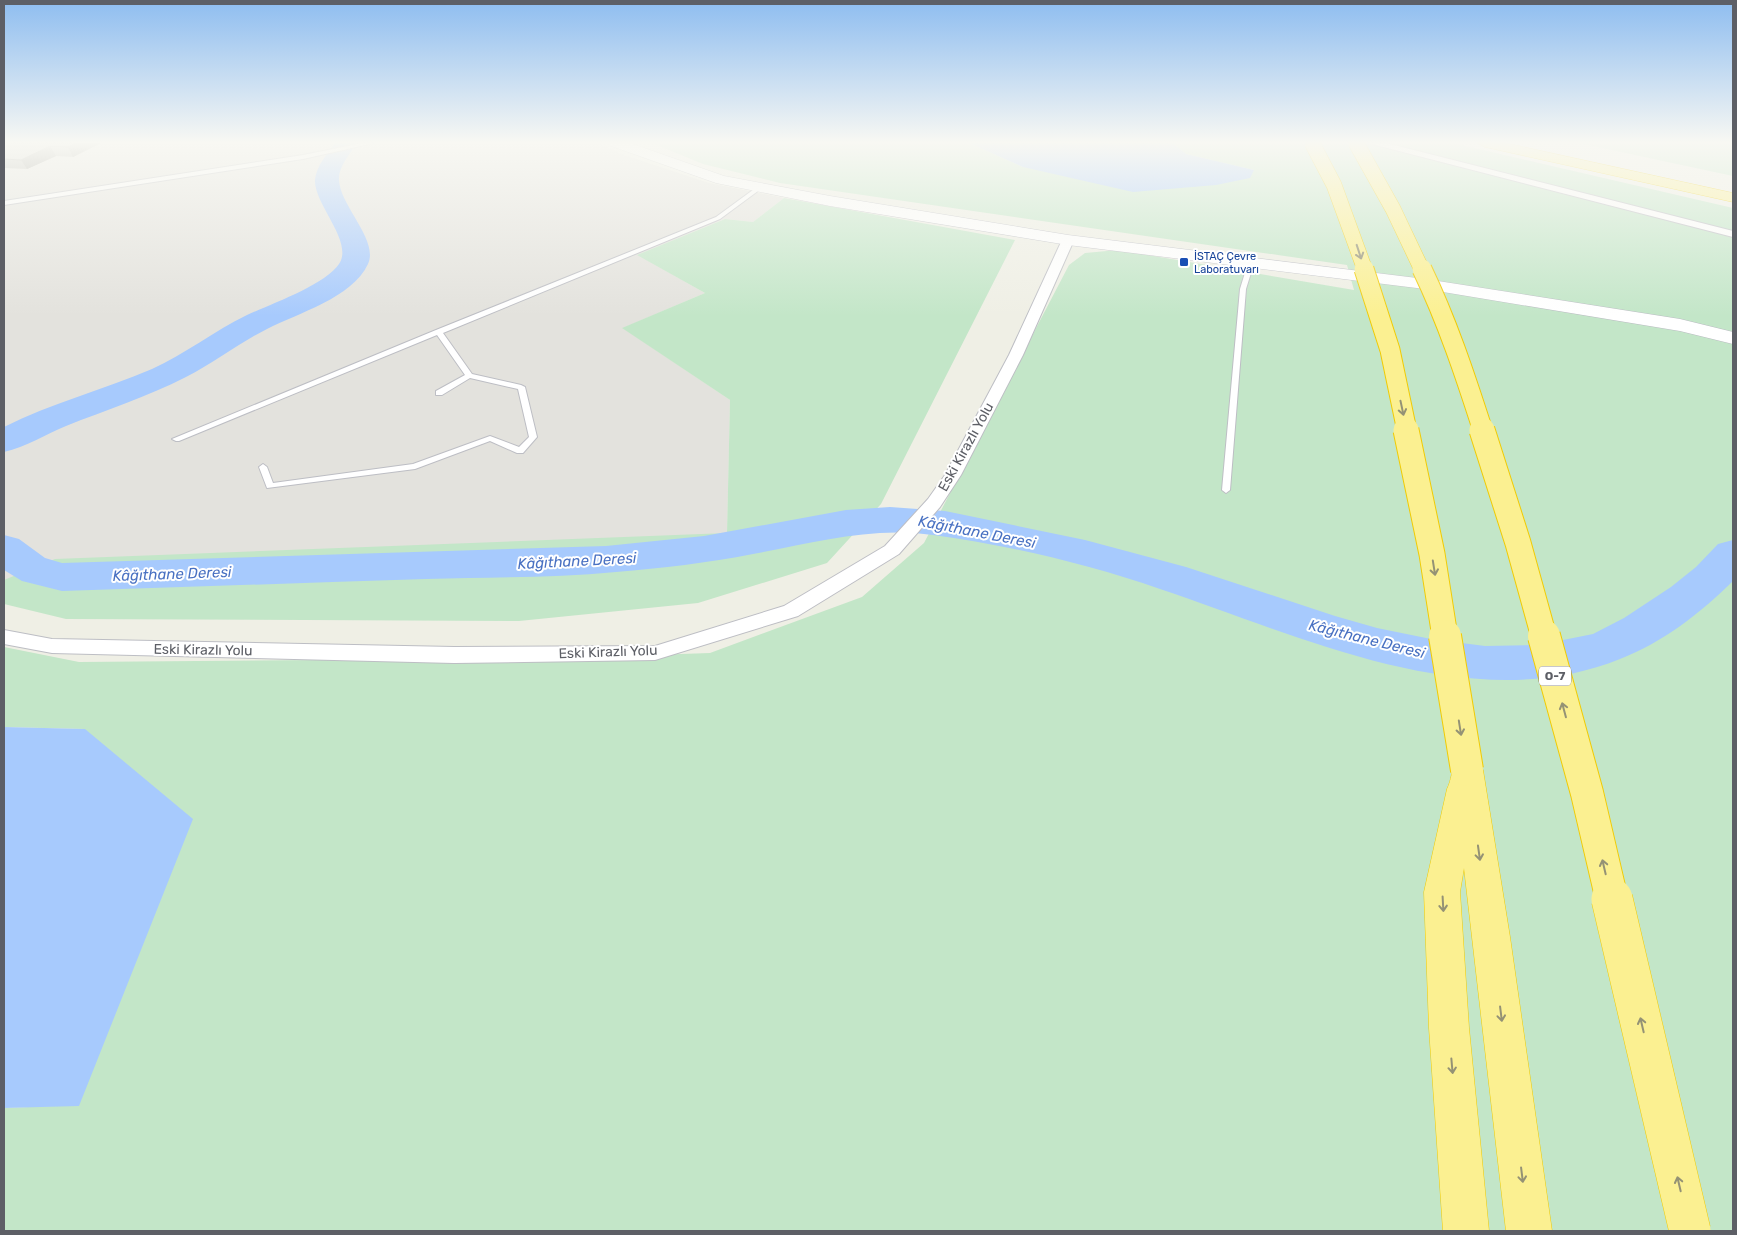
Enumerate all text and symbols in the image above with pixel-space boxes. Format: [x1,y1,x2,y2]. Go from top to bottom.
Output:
one-way arrow [1355,244,1364,259]
place label: İSTAÇ Çevre Laboratuvarı [1194,249,1259,276]
marker: İSTAÇ Çevre Laboratuvarı [1178,256,1190,268]
street label: Eski Kirazlı Yolu [935,400,997,494]
one-way arrow [1398,400,1408,416]
water label: Kâğıthane Deresi [917,512,1038,552]
water label: Kâğıthane Deresi [517,549,637,573]
one-way arrow [1430,559,1440,575]
water label: Kâğıthane Deresi [112,563,232,585]
water label: Kâğıthane Deresi [1307,616,1427,662]
street label: Eski Kirazlı Yolu [153,641,253,659]
street label: Eski Kirazlı Yolu [558,642,658,662]
road number: O-7 [1539,666,1571,686]
one-way arrow [1559,702,1568,718]
one-way arrow [1456,720,1466,736]
one-way arrow [1475,845,1485,861]
one-way arrow [1599,860,1608,876]
one-way arrow [1438,896,1448,912]
one-way arrow [1497,1006,1507,1022]
one-way arrow [1637,1018,1646,1034]
one-way arrow [1447,1058,1457,1074]
one-way arrow [1517,1167,1527,1183]
one-way arrow [1674,1176,1683,1192]

